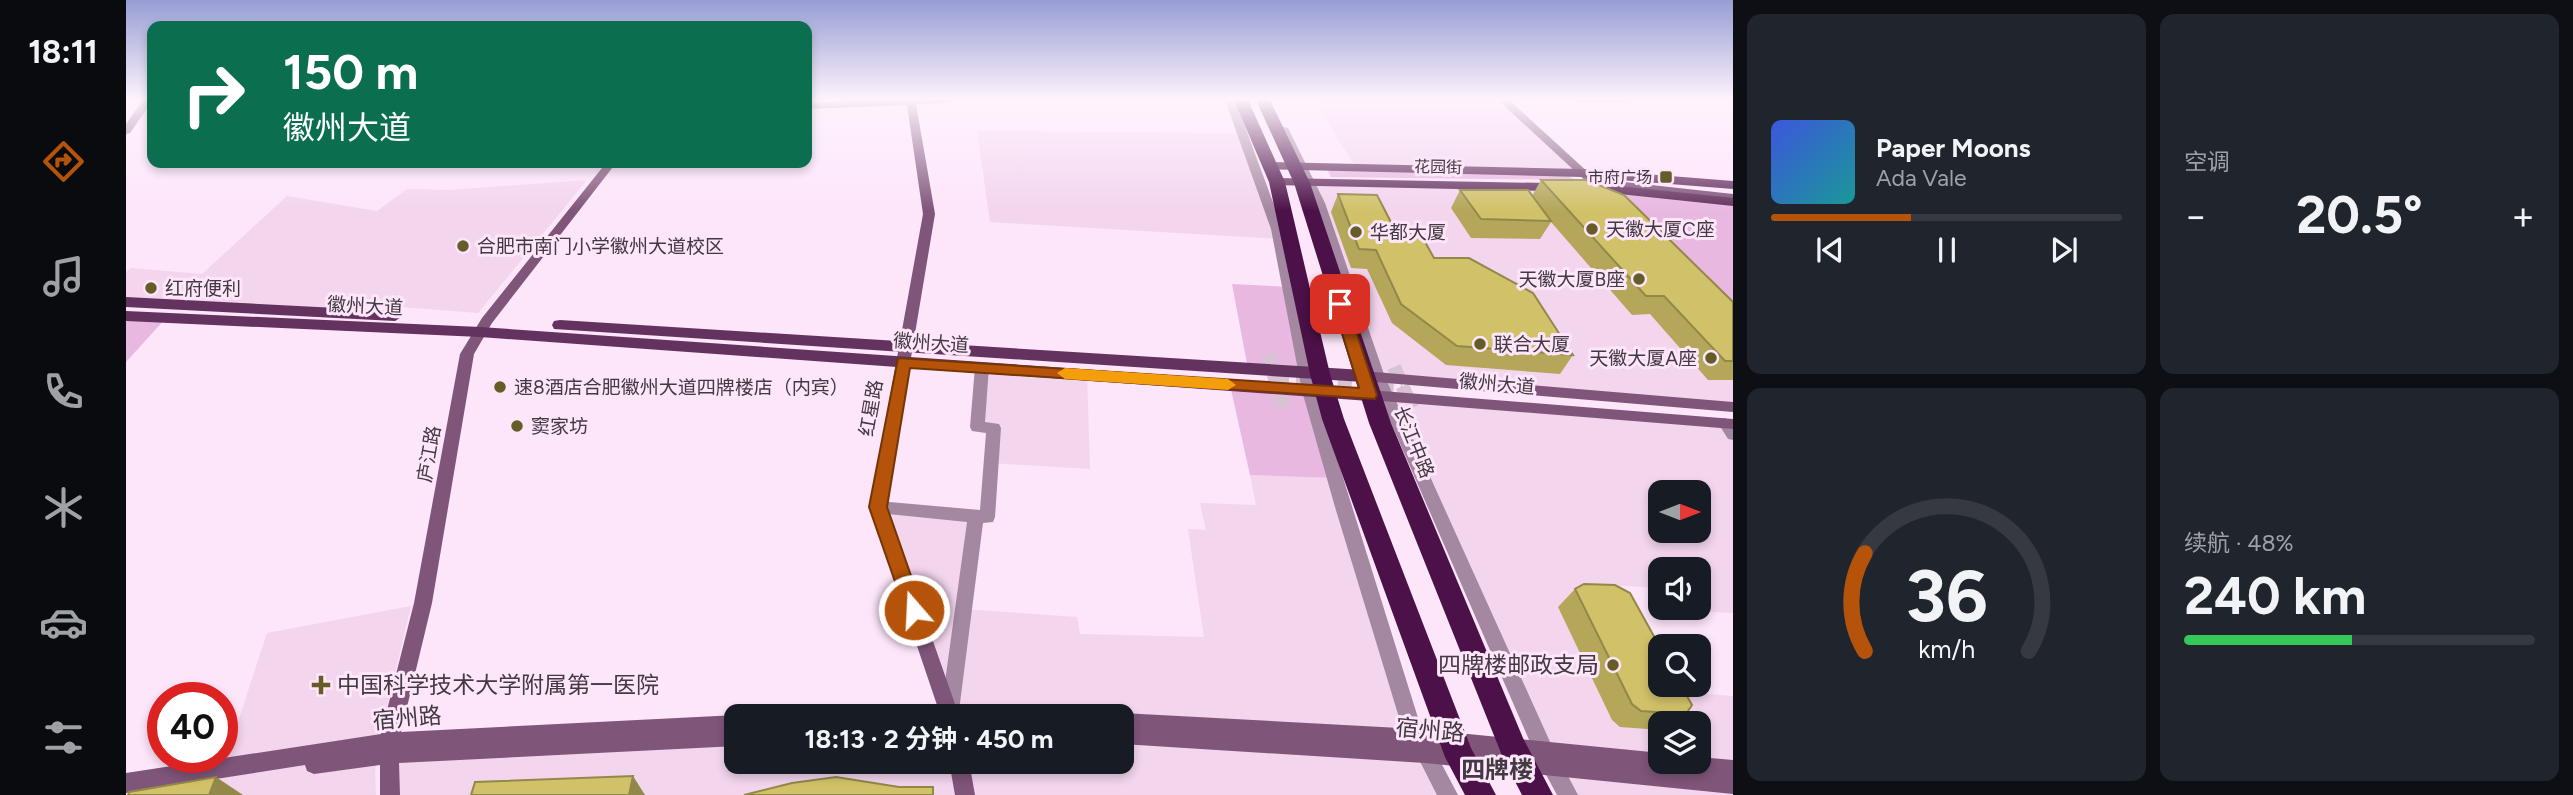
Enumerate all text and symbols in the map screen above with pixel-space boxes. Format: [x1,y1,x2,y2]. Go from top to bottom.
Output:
text: 18:11 [28,33,98,71]
text: 150 m [283,42,418,101]
icon: right [168,49,259,140]
text: 徽州大道 [283,109,411,147]
text: Paper Moons [1876,132,2031,164]
icon: directions [39,137,88,186]
text: 空调 [2184,148,2230,176]
street label: 花园街 [1414,157,1462,177]
text: Ada Vale [1876,164,1967,192]
place label: 市府广场 [1588,168,1652,187]
marker: 市府广场 [1658,169,1674,185]
text: 20.5° [2296,184,2423,246]
text: − [2184,193,2208,239]
text: + [2511,193,2535,239]
place label: 天徽大厦C座 [1606,218,1715,241]
place label: 华都大厦 [1370,221,1446,244]
marker: 天徽大厦C座 [1584,221,1600,237]
marker: 华都大厦 [1348,224,1364,240]
icon: previous [1811,231,1849,269]
icon: pause [1928,231,1966,269]
icon: next [2045,231,2083,269]
place label: 合肥市南门小学徽州大道校区 [477,235,724,258]
marker: 合肥市南门小学徽州大道校区 [455,238,471,254]
icon: music [39,252,88,301]
place label: 天徽大厦B座 [1518,268,1625,291]
marker: 天徽大厦B座 [1631,271,1647,287]
pin [1310,274,1370,334]
place label: 红府便利 [165,277,241,300]
marker: 红府便利 [143,280,159,296]
icon: arrive [1321,285,1359,323]
street label: 徽州大道 [326,293,404,319]
street label: 徽州大道 [892,329,970,357]
place label: 联合大厦 [1494,333,1570,356]
marker: 联合大厦 [1472,336,1488,352]
place label: 天徽大厦A座 [1589,347,1697,370]
marker: 天徽大厦A座 [1703,350,1719,366]
icon: phone [39,367,88,416]
street label: 徽州大道 [1458,369,1536,399]
place label: 速8酒店合肥徽州大道四牌楼店（内宾） [514,376,849,399]
street label: 红星路 [855,378,887,438]
marker: 速8酒店合肥徽州大道四牌楼店（内宾） [492,379,508,395]
street label: 长江中路 [1389,402,1439,482]
place label: 窦家坊 [531,415,588,438]
marker: 窦家坊 [509,418,525,434]
street label: 庐江路 [413,424,445,484]
north arrow [1648,480,1712,542]
map controls [1648,480,1711,774]
icon: climate [39,483,88,532]
text: 续航 · 48% [2184,529,2294,557]
text: 36 [1905,552,1988,639]
button: sound [1648,557,1711,620]
text: 240 km [2184,565,2366,627]
position arrow [877,573,951,647]
icon: car [39,598,88,647]
text: km/h [1918,633,1975,663]
button: search [1648,634,1711,697]
place label: 四牌楼邮政支局 [1438,651,1599,679]
marker: 四牌楼邮政支局 [1605,657,1621,673]
place label: 中国科学技术大学附属第一医院 [337,671,659,699]
marker: 中国科学技术大学附属第一医院 [311,675,331,695]
speed limit sign: 40 [147,682,238,773]
street label: 宿州路 [371,701,443,735]
button: layers [1648,711,1711,774]
icon: filters [39,713,88,762]
street label: 宿州路 [1394,713,1466,747]
text: 18:13 · 2 分钟 · 450 m [805,723,1053,755]
district label: 四牌楼 [1461,755,1533,784]

